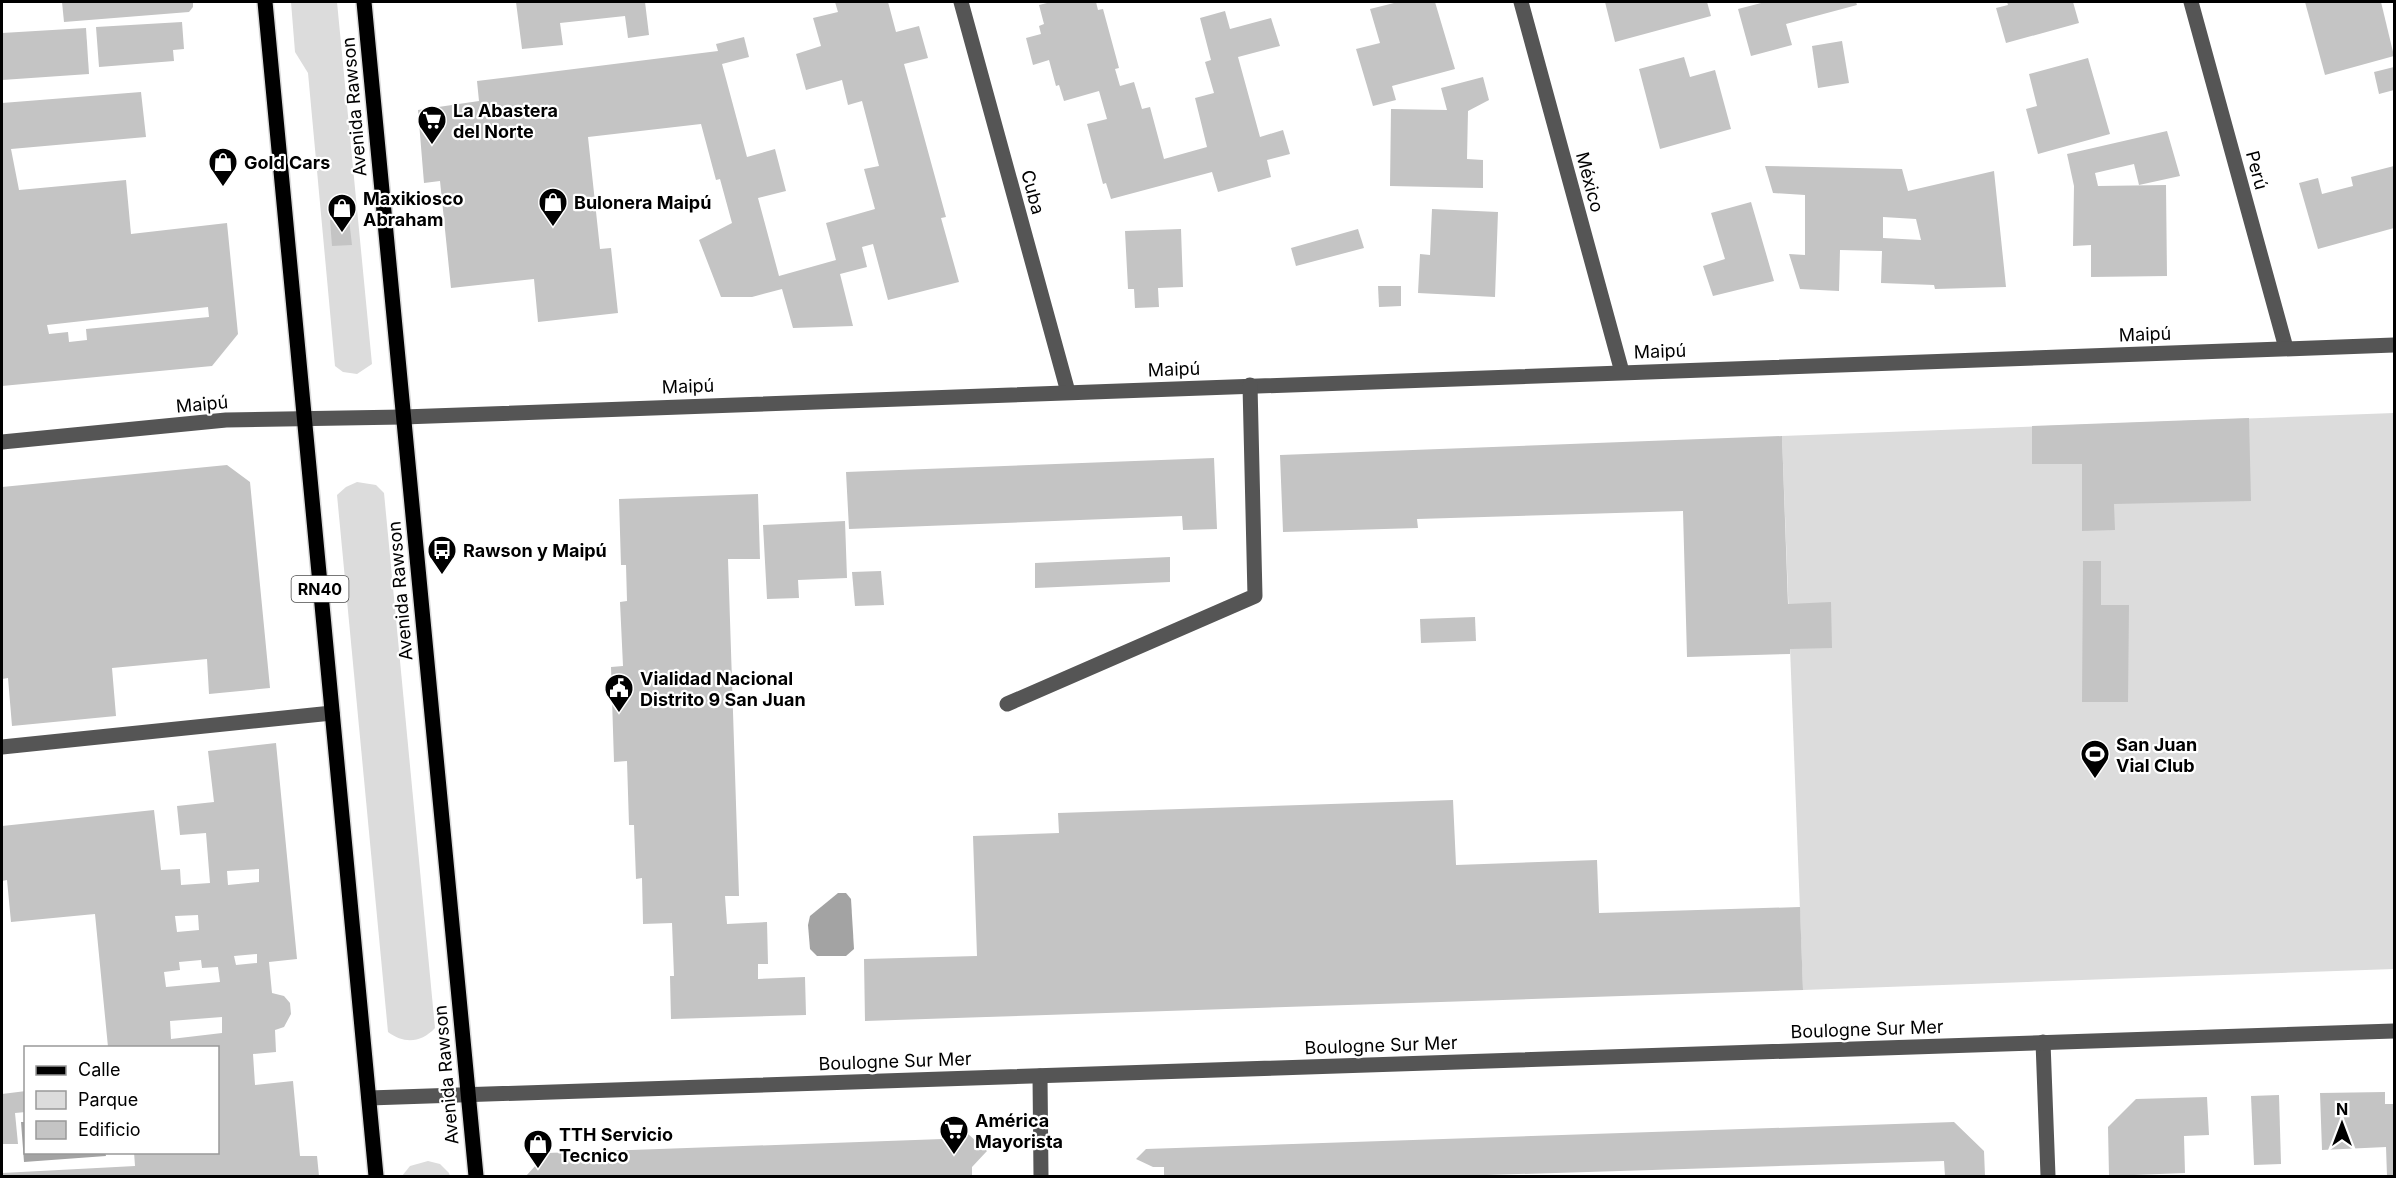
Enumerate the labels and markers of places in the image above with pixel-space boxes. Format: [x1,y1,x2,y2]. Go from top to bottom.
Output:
place label: La Abastera del Norte [453,100,558,142]
supermarket icon: La Abastera del Norte [416,104,448,146]
shop icon: Gold Cars [207,146,239,188]
place label: Gold Cars [244,152,330,173]
shop icon: Bulonera Maipú [537,186,569,228]
place label: Maxikiosco Abraham [363,188,464,230]
shop icon: Maxikiosco Abraham [326,192,358,234]
place label: Bulonera Maipú [574,192,711,213]
bus stop icon: Rawson y Maipú [426,534,458,576]
place label: Rawson y Maipú [463,540,607,561]
place label: Vialidad Nacional Distrito 9 San Juan [640,668,806,710]
public building icon: Vialidad Nacional Distrito 9 San Juan [603,672,635,714]
place label: San Juan Vial Club [2116,734,2197,776]
sports icon: San Juan Vial Club [2079,738,2111,780]
place label: América Mayorista [975,1110,1063,1152]
supermarket icon: América Mayorista [938,1114,970,1156]
place label: TTH Servicio Tecnico [559,1124,673,1166]
shop icon: TTH Servicio Tecnico [522,1128,554,1170]

